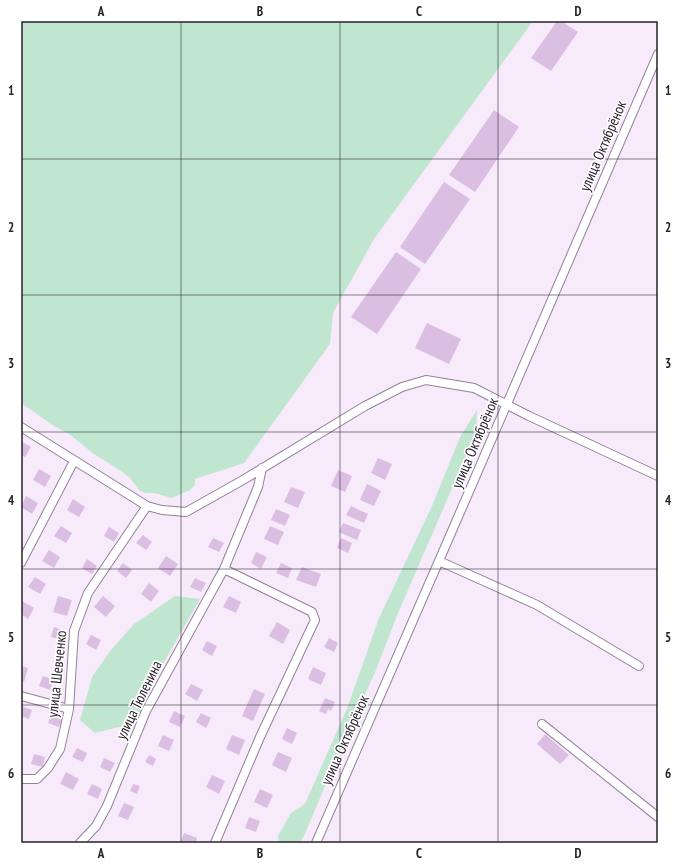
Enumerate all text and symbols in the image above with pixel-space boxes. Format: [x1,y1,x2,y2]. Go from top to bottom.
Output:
text: A [97,3,105,20]
text: B [257,3,263,20]
text: C [416,3,422,20]
text: D [575,3,582,20]
text: 1 [8,82,14,99]
text: 1 [665,82,671,99]
street label: улица Октябрёнок [575,97,630,194]
text: 2 [8,219,14,236]
text: 2 [665,219,671,236]
text: 3 [8,355,14,372]
text: 3 [665,355,671,372]
street label: улица Октябрёнок [447,394,502,491]
text: 4 [8,492,15,509]
text: 4 [665,492,672,509]
text: 5 [8,629,14,646]
street label: улица Шевченко [42,629,71,718]
text: 5 [665,629,671,646]
street label: улица Тюленина [111,657,166,742]
street label: улица Октябрёнок [316,692,373,788]
text: 6 [8,765,14,782]
text: 6 [665,765,671,782]
text: A [97,845,105,862]
text: B [257,845,263,862]
text: C [416,845,422,862]
text: D [575,845,582,862]

